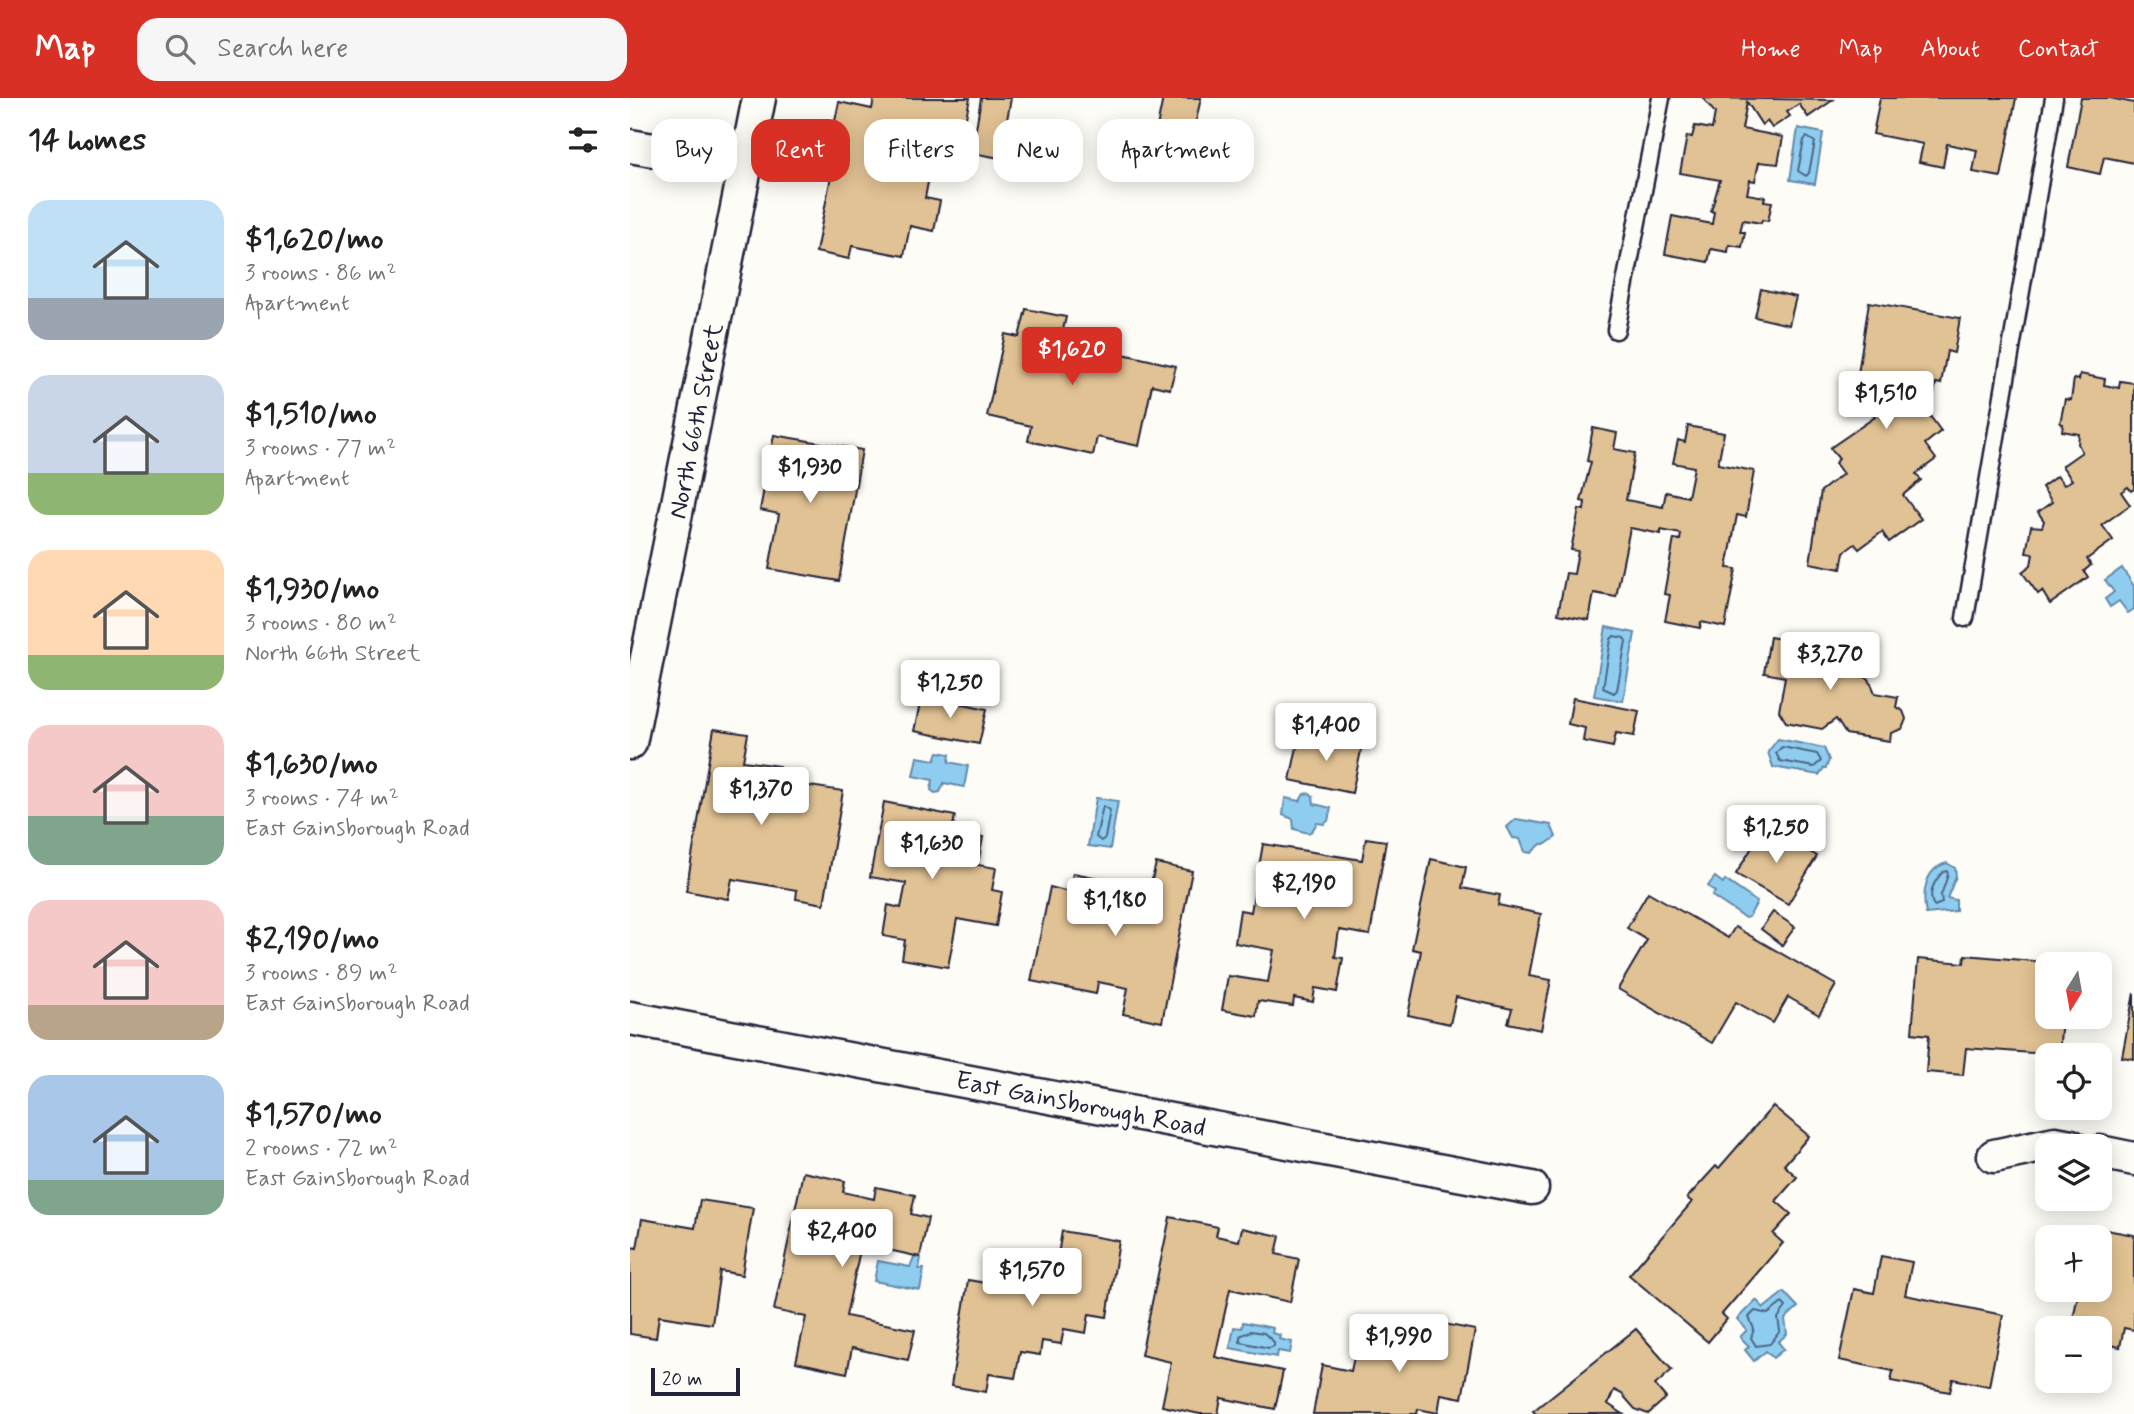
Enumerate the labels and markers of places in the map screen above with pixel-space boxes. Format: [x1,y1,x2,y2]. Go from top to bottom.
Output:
pin: $1,620 [1015,328,1129,387]
pin: $1,510 [1829,372,1943,431]
pin: $1,930 [753,446,867,505]
pin: $3,270 [1773,632,1887,692]
pin: $1,250 [893,660,1007,720]
pin: $1,400 [1269,704,1383,763]
pin: $1,370 [704,768,818,827]
pin: $1,250 [1719,806,1833,865]
pin: $1,630 [875,822,989,881]
pin: $2,190 [1247,862,1361,921]
pin: $1,180 [1058,878,1172,938]
pin: $2,400 [785,1210,899,1269]
pin: $1,570 [975,1248,1089,1308]
pin: $1,990 [1342,1314,1456,1374]

